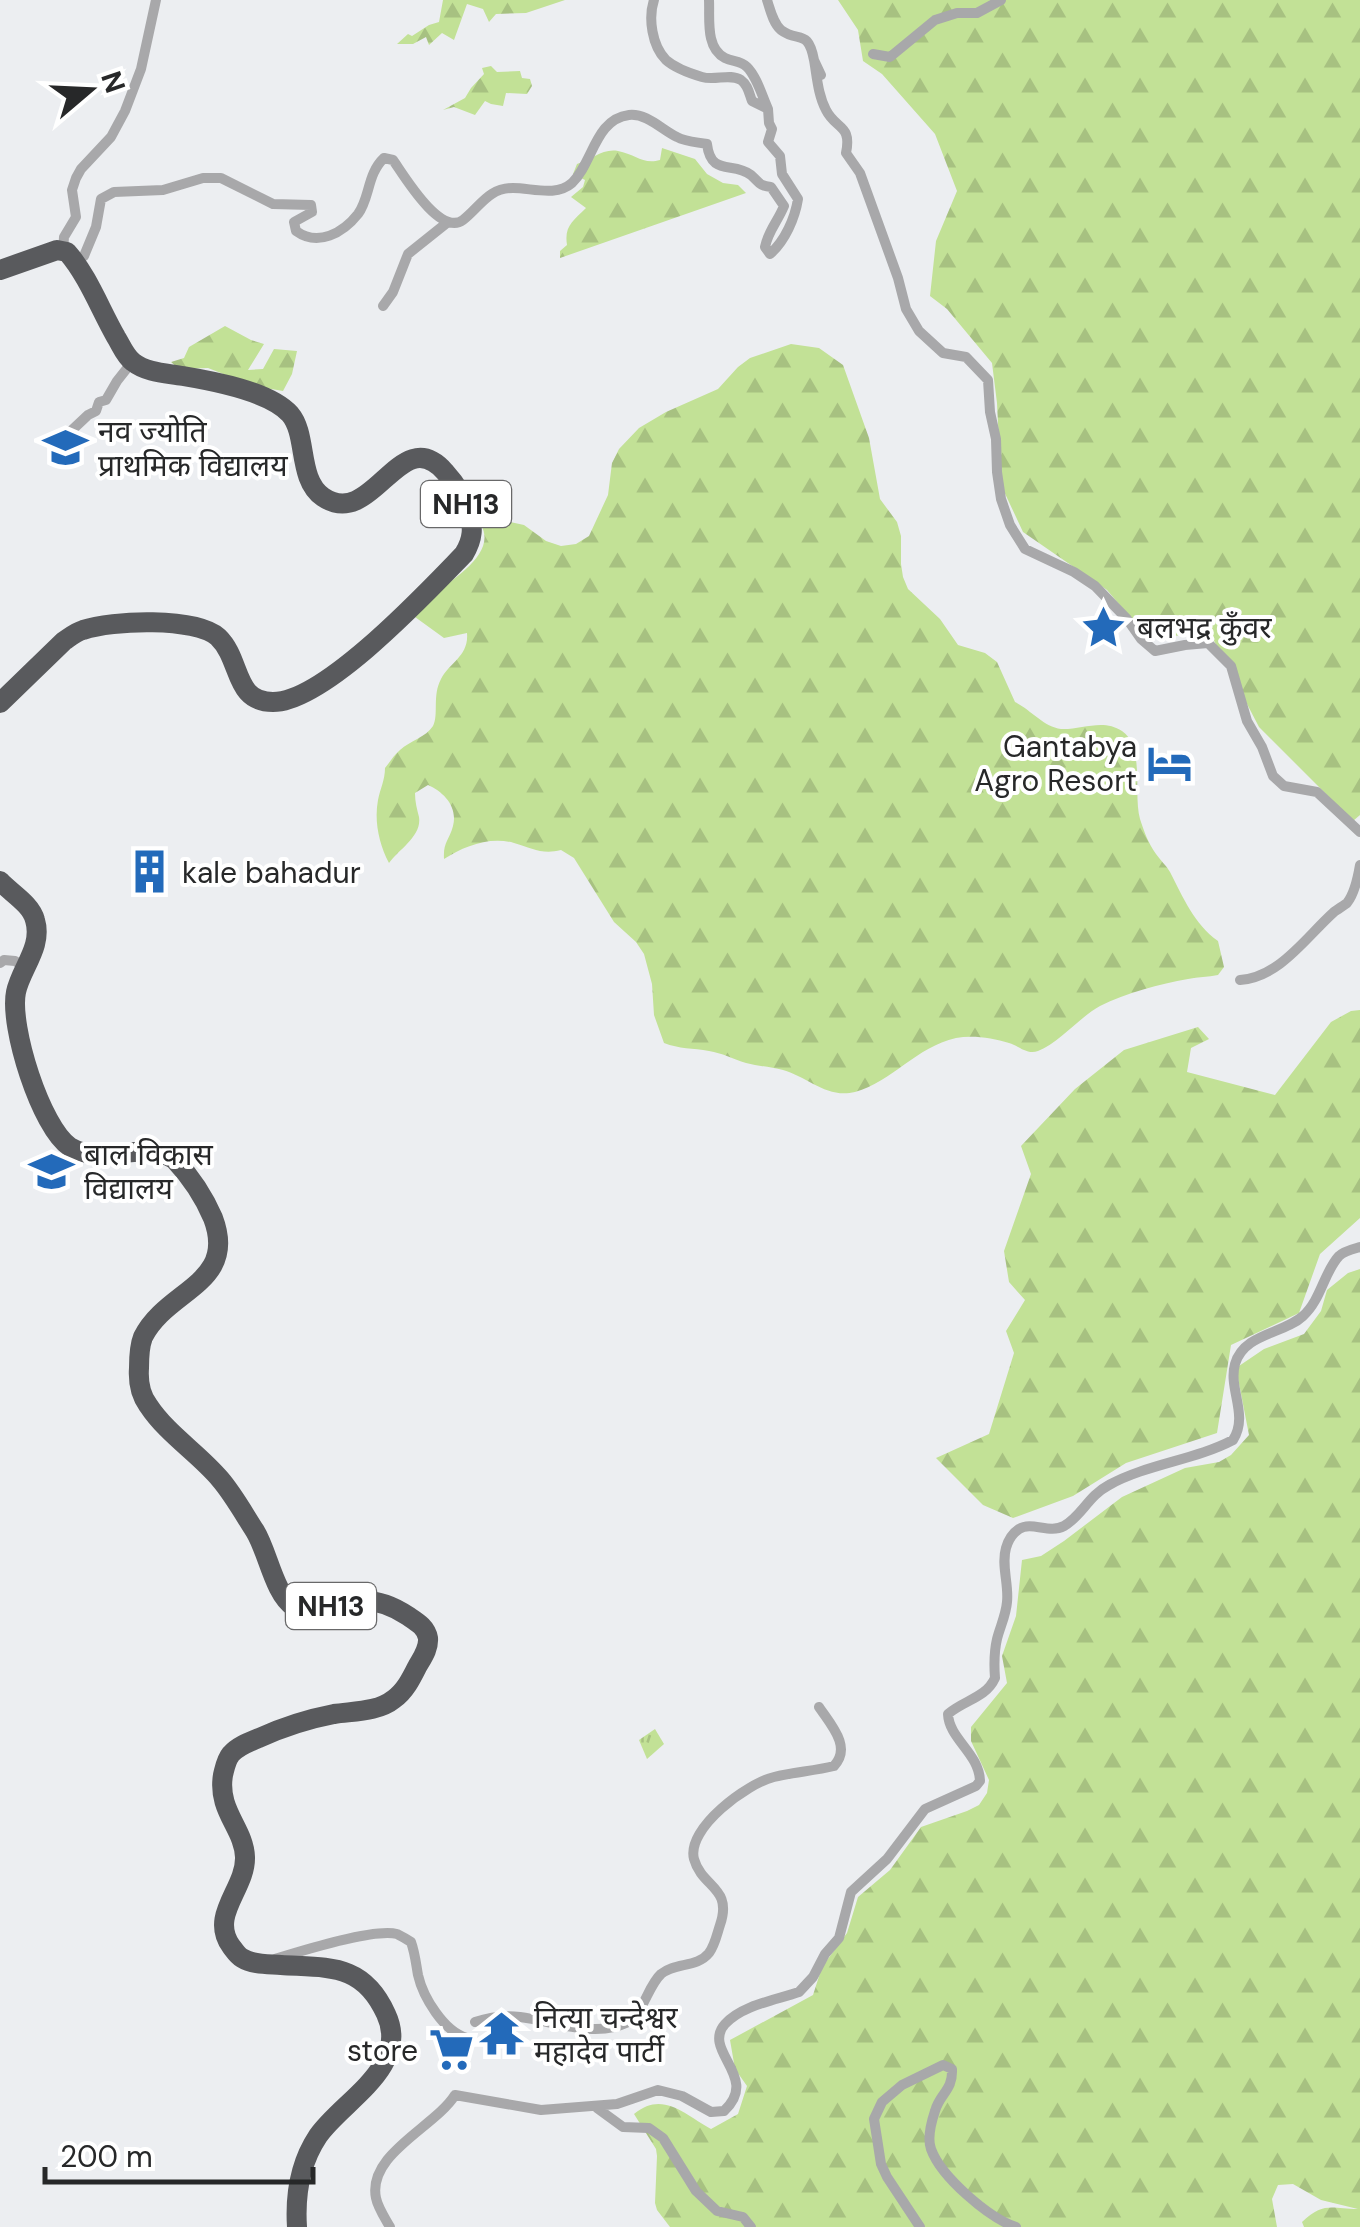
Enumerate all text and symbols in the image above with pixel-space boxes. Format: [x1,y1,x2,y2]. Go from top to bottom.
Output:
north arrow [40,40,140,140]
text: N [92,66,134,98]
place label: नव ज्योति प्राथमिक विद्यालय [98,412,288,485]
school or university icon: नव ज्योति प्राथमिक विद्यालय [41,424,89,472]
road number: NH13 [421,481,511,527]
place icon: बलभद्र कुँवर [1080,603,1128,651]
place label: बलभद्र कुँवर [1137,608,1272,647]
place label: Gantabya Agro Resort [974,727,1137,800]
hotel icon: Gantabya Agro Resort [1146,739,1194,787]
building icon: kale bahadur [125,848,173,896]
place label: kale bahadur [182,853,361,892]
place label: बाल विकास विद्यालय [84,1135,213,1208]
school or university icon: बाल विकास विद्यालय [27,1147,75,1195]
road number: NH13 [286,1583,376,1629]
place label: नित्या चन्देश्वर महादेव पार्टी [534,1998,678,2071]
temple icon: नित्या चन्देश्वर महादेव पार्टी [477,2010,525,2058]
supermarket icon: store [427,2026,475,2074]
place label: store [347,2031,418,2070]
scale bar [45,2122,312,2184]
text: 200 m [60,2137,153,2176]

